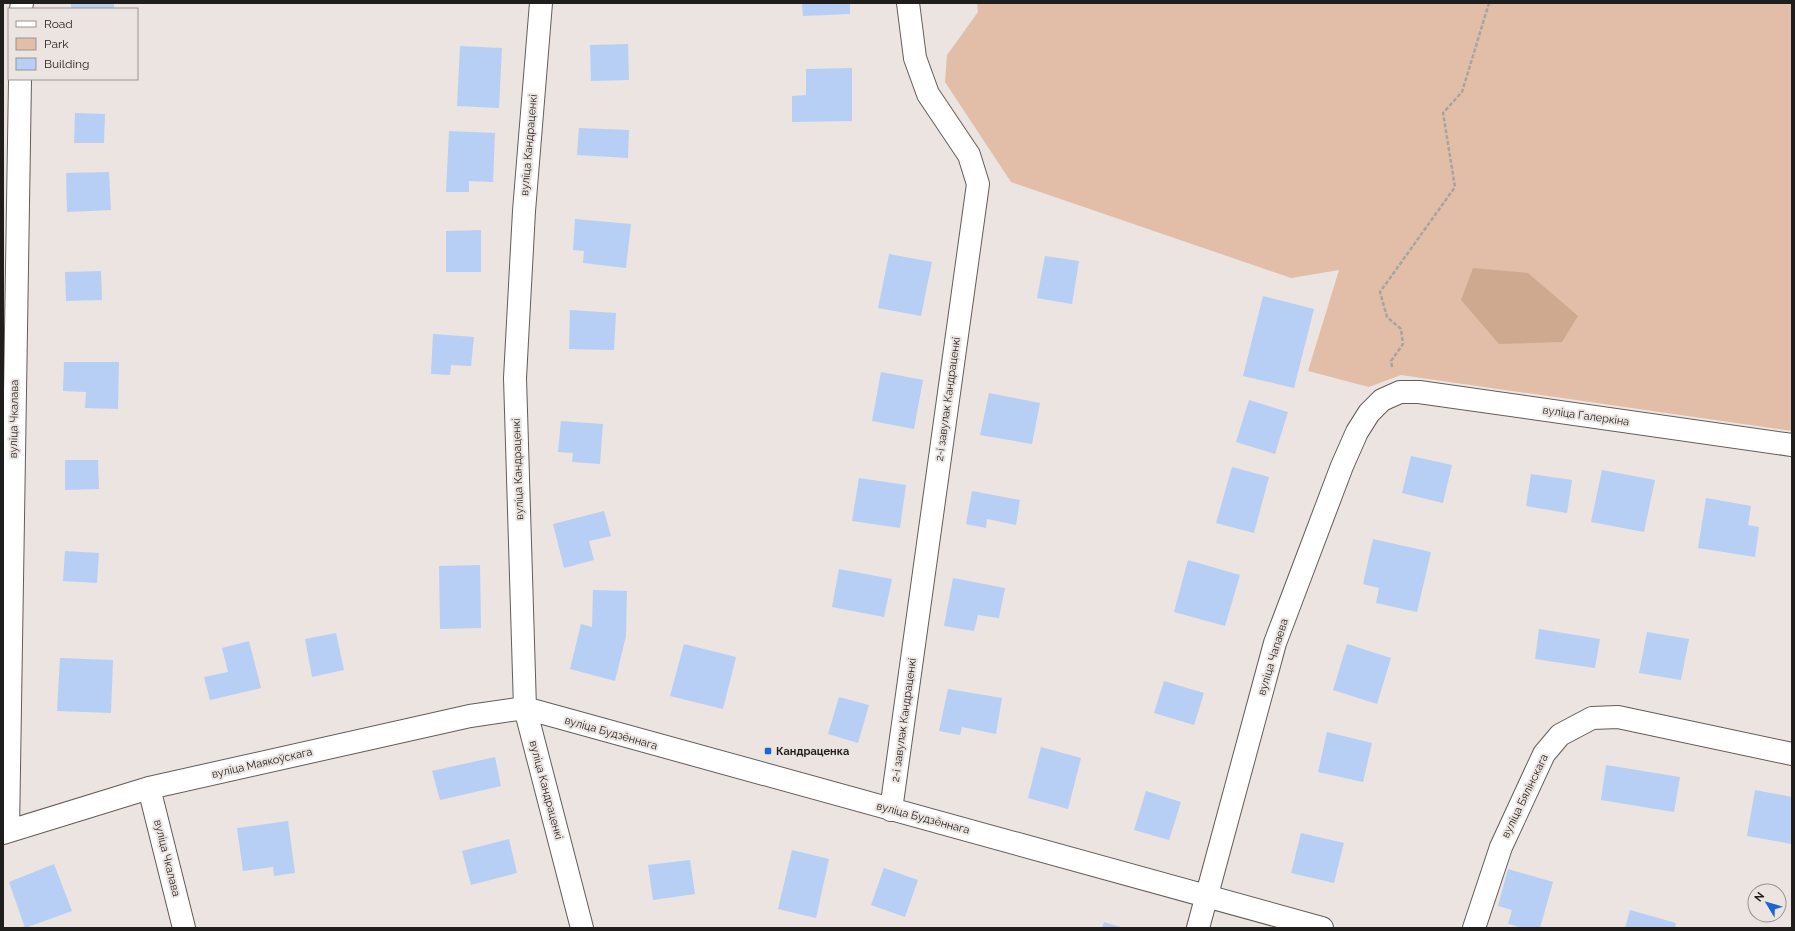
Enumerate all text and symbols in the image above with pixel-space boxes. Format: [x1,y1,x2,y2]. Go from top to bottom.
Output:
legend [8,8,138,80]
text: Road [44,17,73,31]
text: Park [44,37,69,51]
text: Building [44,57,90,71]
street label: вуліца Кандраценкі [518,94,540,196]
street label: 2-і завулак Кандраценкі [933,336,963,462]
street label: вуліца Чкалава [7,380,21,458]
street label: вуліца Галеркіна [1542,403,1630,429]
street label: вуліца Кандраценкі [510,418,526,520]
street label: вуліца Чапаева [1255,617,1291,697]
street label: 2-і завулак Кандраценкі [889,657,919,783]
street label: вуліца Будзённага [563,714,659,752]
street label: вуліца Кандраценкі [527,739,565,841]
street label: вуліца Маякоўскага [211,745,313,781]
place label: Кандраценка [776,745,849,758]
marker: Кандраценка [763,746,773,756]
street label: вуліца Бялінскага [1499,752,1551,840]
street label: вуліца Будзённага [875,799,971,837]
street label: вуліца Чкалава [151,818,183,898]
north arrow [1747,883,1787,923]
text: N [1752,890,1767,904]

